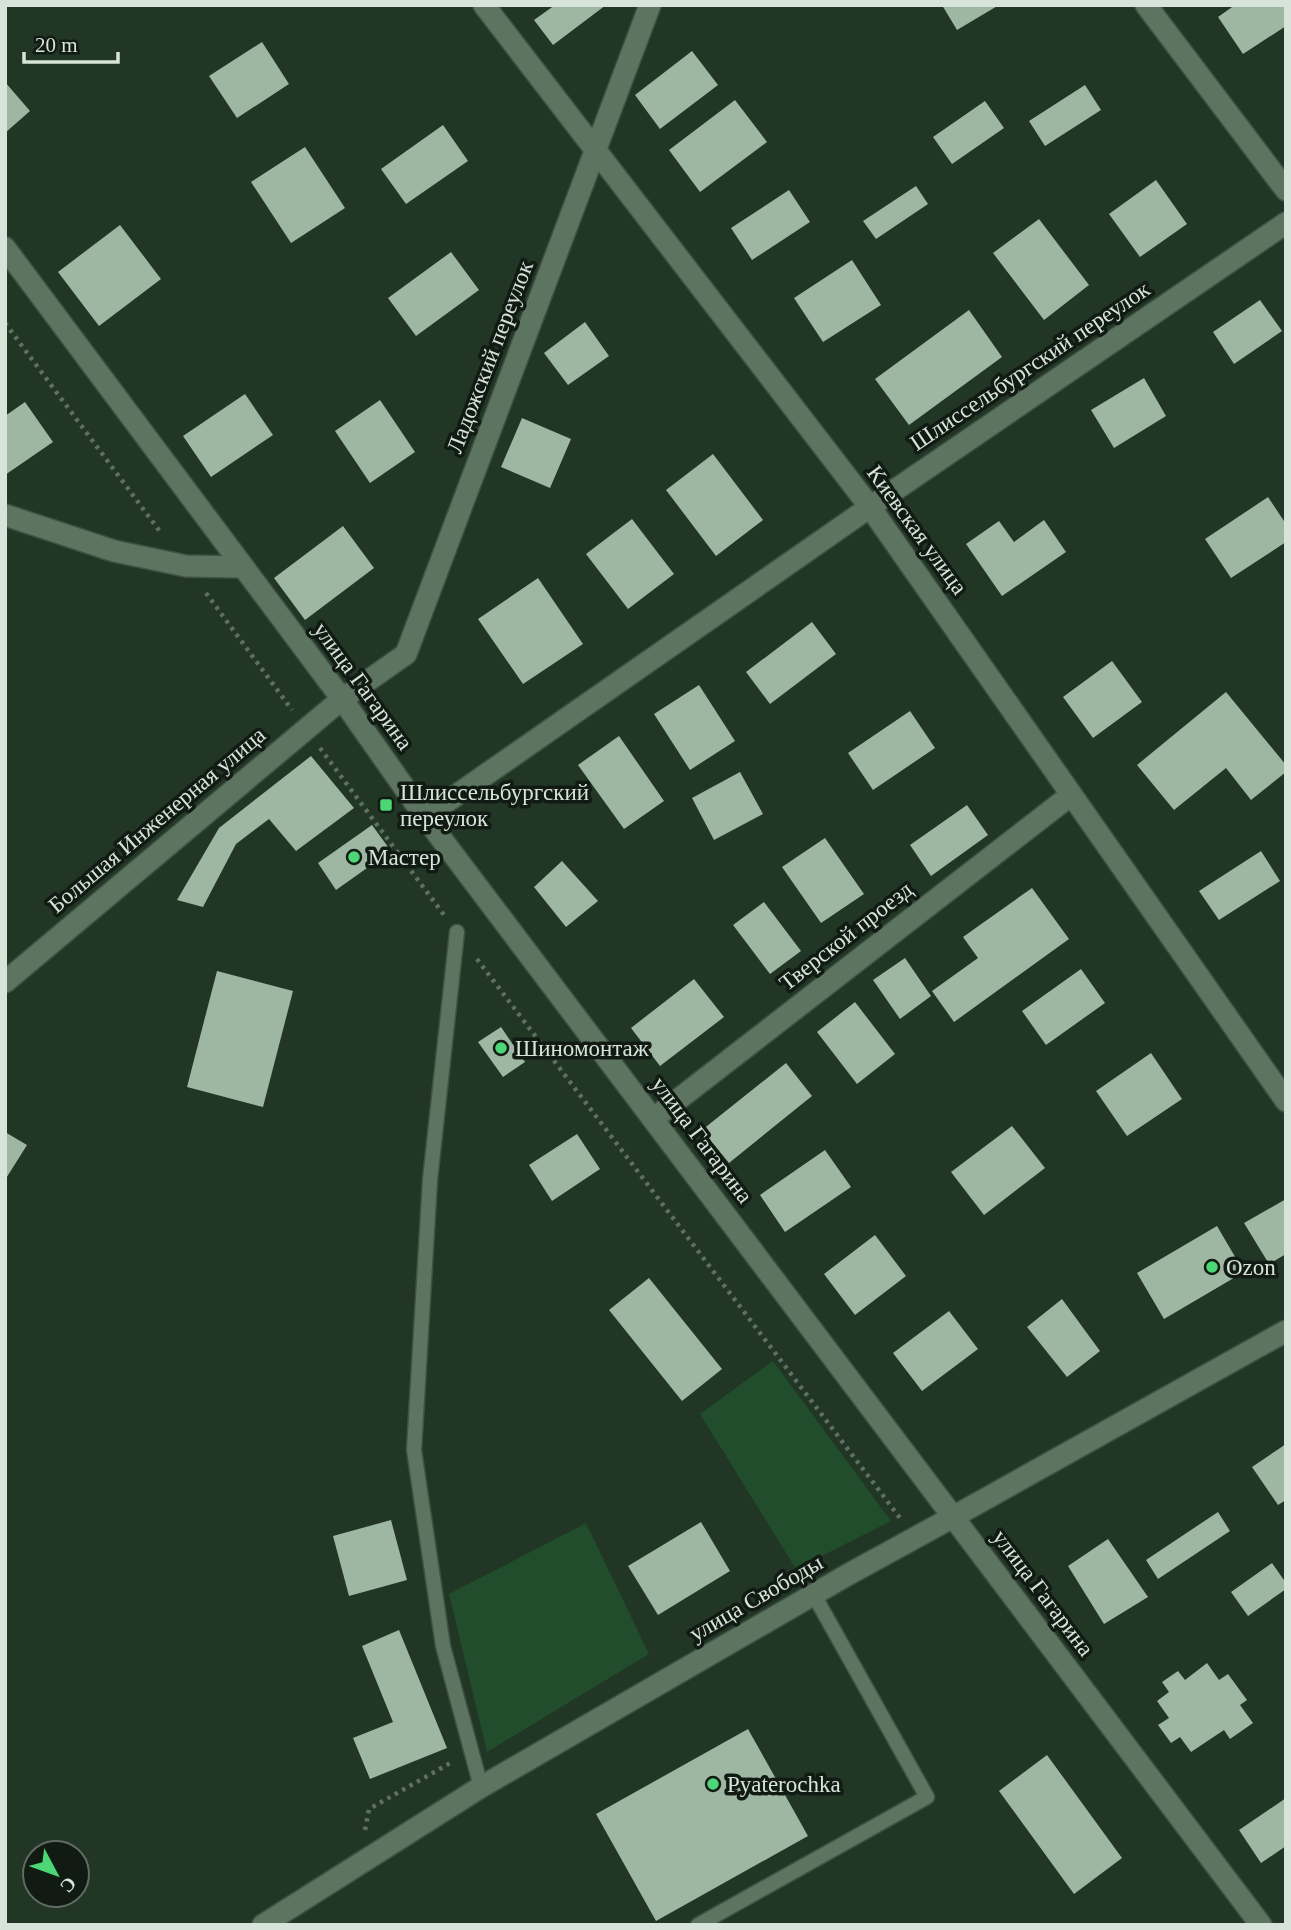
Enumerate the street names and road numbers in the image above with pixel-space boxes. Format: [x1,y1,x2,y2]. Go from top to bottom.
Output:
street label: Ладожский переулок [442,257,539,457]
street label: Шлиссельбургский переулок [906,276,1155,456]
street label: Киевская улица [862,461,972,599]
street label: улица Гагарина [308,617,418,755]
street label: Большая Инженерная улица [44,722,270,918]
street label: Тверской проезд [775,876,918,996]
street label: улица Гагарина [646,1072,758,1208]
street label: улица Гагарина [987,1525,1099,1661]
street label: улица Свободы [685,1550,827,1646]

